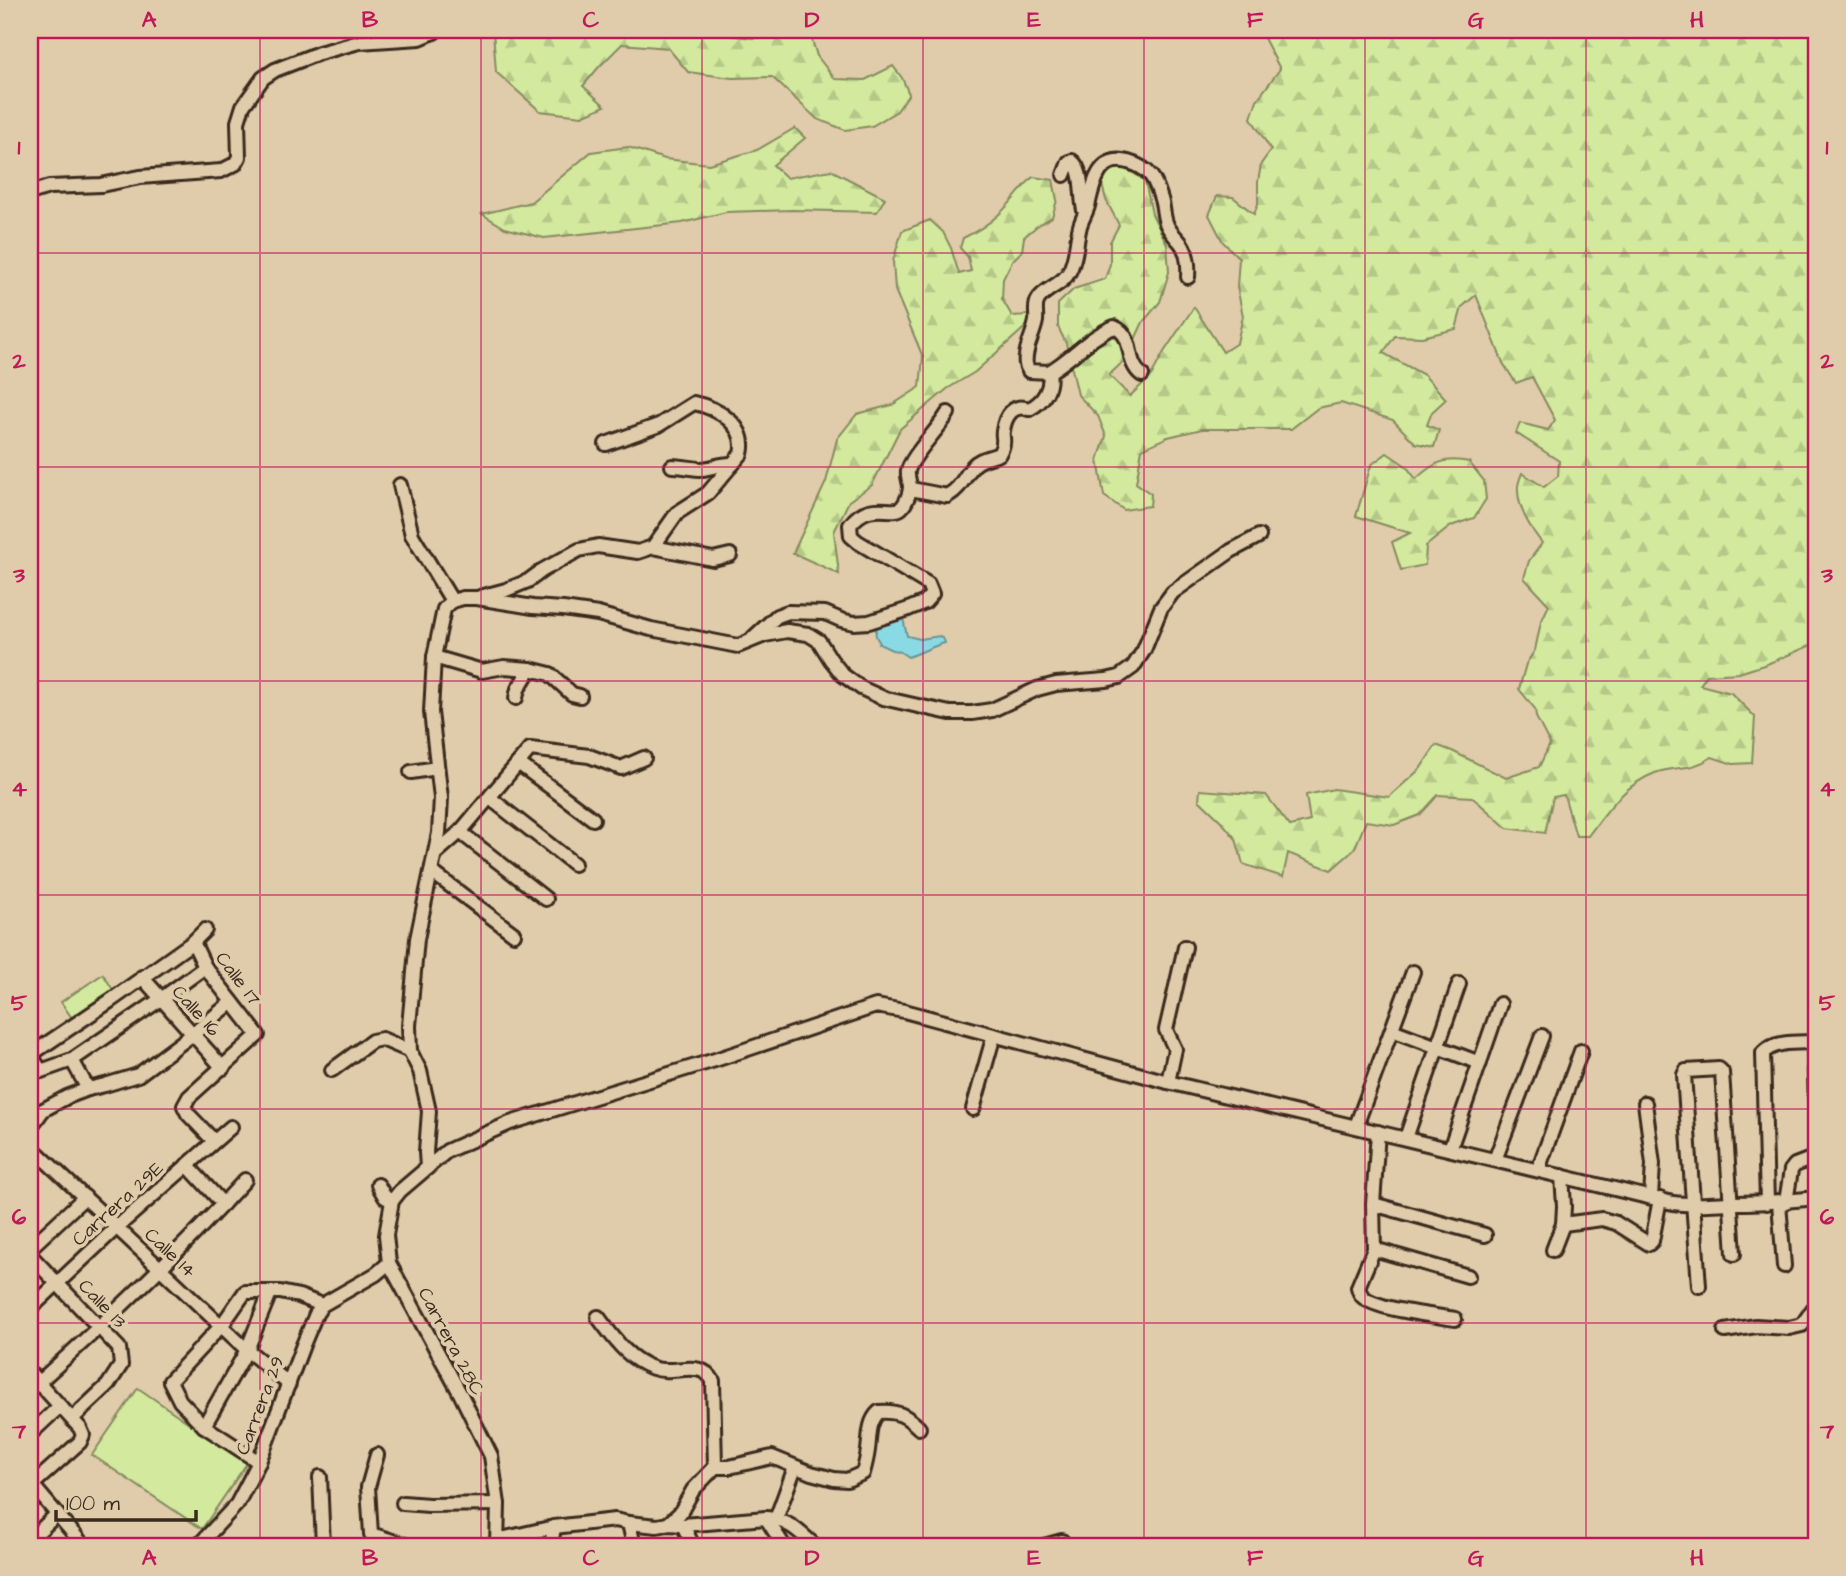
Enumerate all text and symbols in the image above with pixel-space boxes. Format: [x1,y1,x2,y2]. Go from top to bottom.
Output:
text: A [142,4,157,36]
text: B [362,4,379,36]
text: C [583,4,600,36]
text: D [805,4,820,36]
text: E [1027,4,1041,36]
text: F [1247,4,1264,36]
text: G [1468,4,1484,36]
text: H [1690,4,1704,36]
text: 1 [18,131,21,163]
text: 1 [1826,131,1829,163]
text: 2 [11,345,26,377]
text: 2 [1819,345,1834,377]
text: 3 [12,559,25,591]
text: 3 [1820,559,1833,591]
text: 4 [11,773,27,805]
text: 4 [1819,773,1835,805]
street label: Calle 17 [209,946,267,1012]
street label: Calle 16 [165,979,226,1043]
text: 5 [11,987,28,1019]
text: 5 [1819,987,1836,1019]
street label: Carrera 29E [66,1156,170,1253]
text: 6 [12,1201,27,1233]
text: 6 [1820,1201,1835,1233]
street label: Calle 14 [138,1222,202,1284]
street label: Calle 13 [72,1273,132,1335]
street label: Carrera 28C [411,1283,491,1401]
street label: Carrera 29 [229,1352,292,1459]
text: 7 [11,1415,27,1447]
text: 7 [1819,1415,1835,1447]
scale bar [56,1478,196,1522]
text: 100 m [66,1489,121,1518]
text: A [142,1542,157,1574]
text: B [362,1542,379,1574]
text: C [583,1542,600,1574]
text: D [805,1542,820,1574]
text: E [1027,1542,1041,1574]
text: F [1247,1542,1264,1574]
text: G [1468,1542,1484,1574]
text: H [1690,1542,1704,1574]

